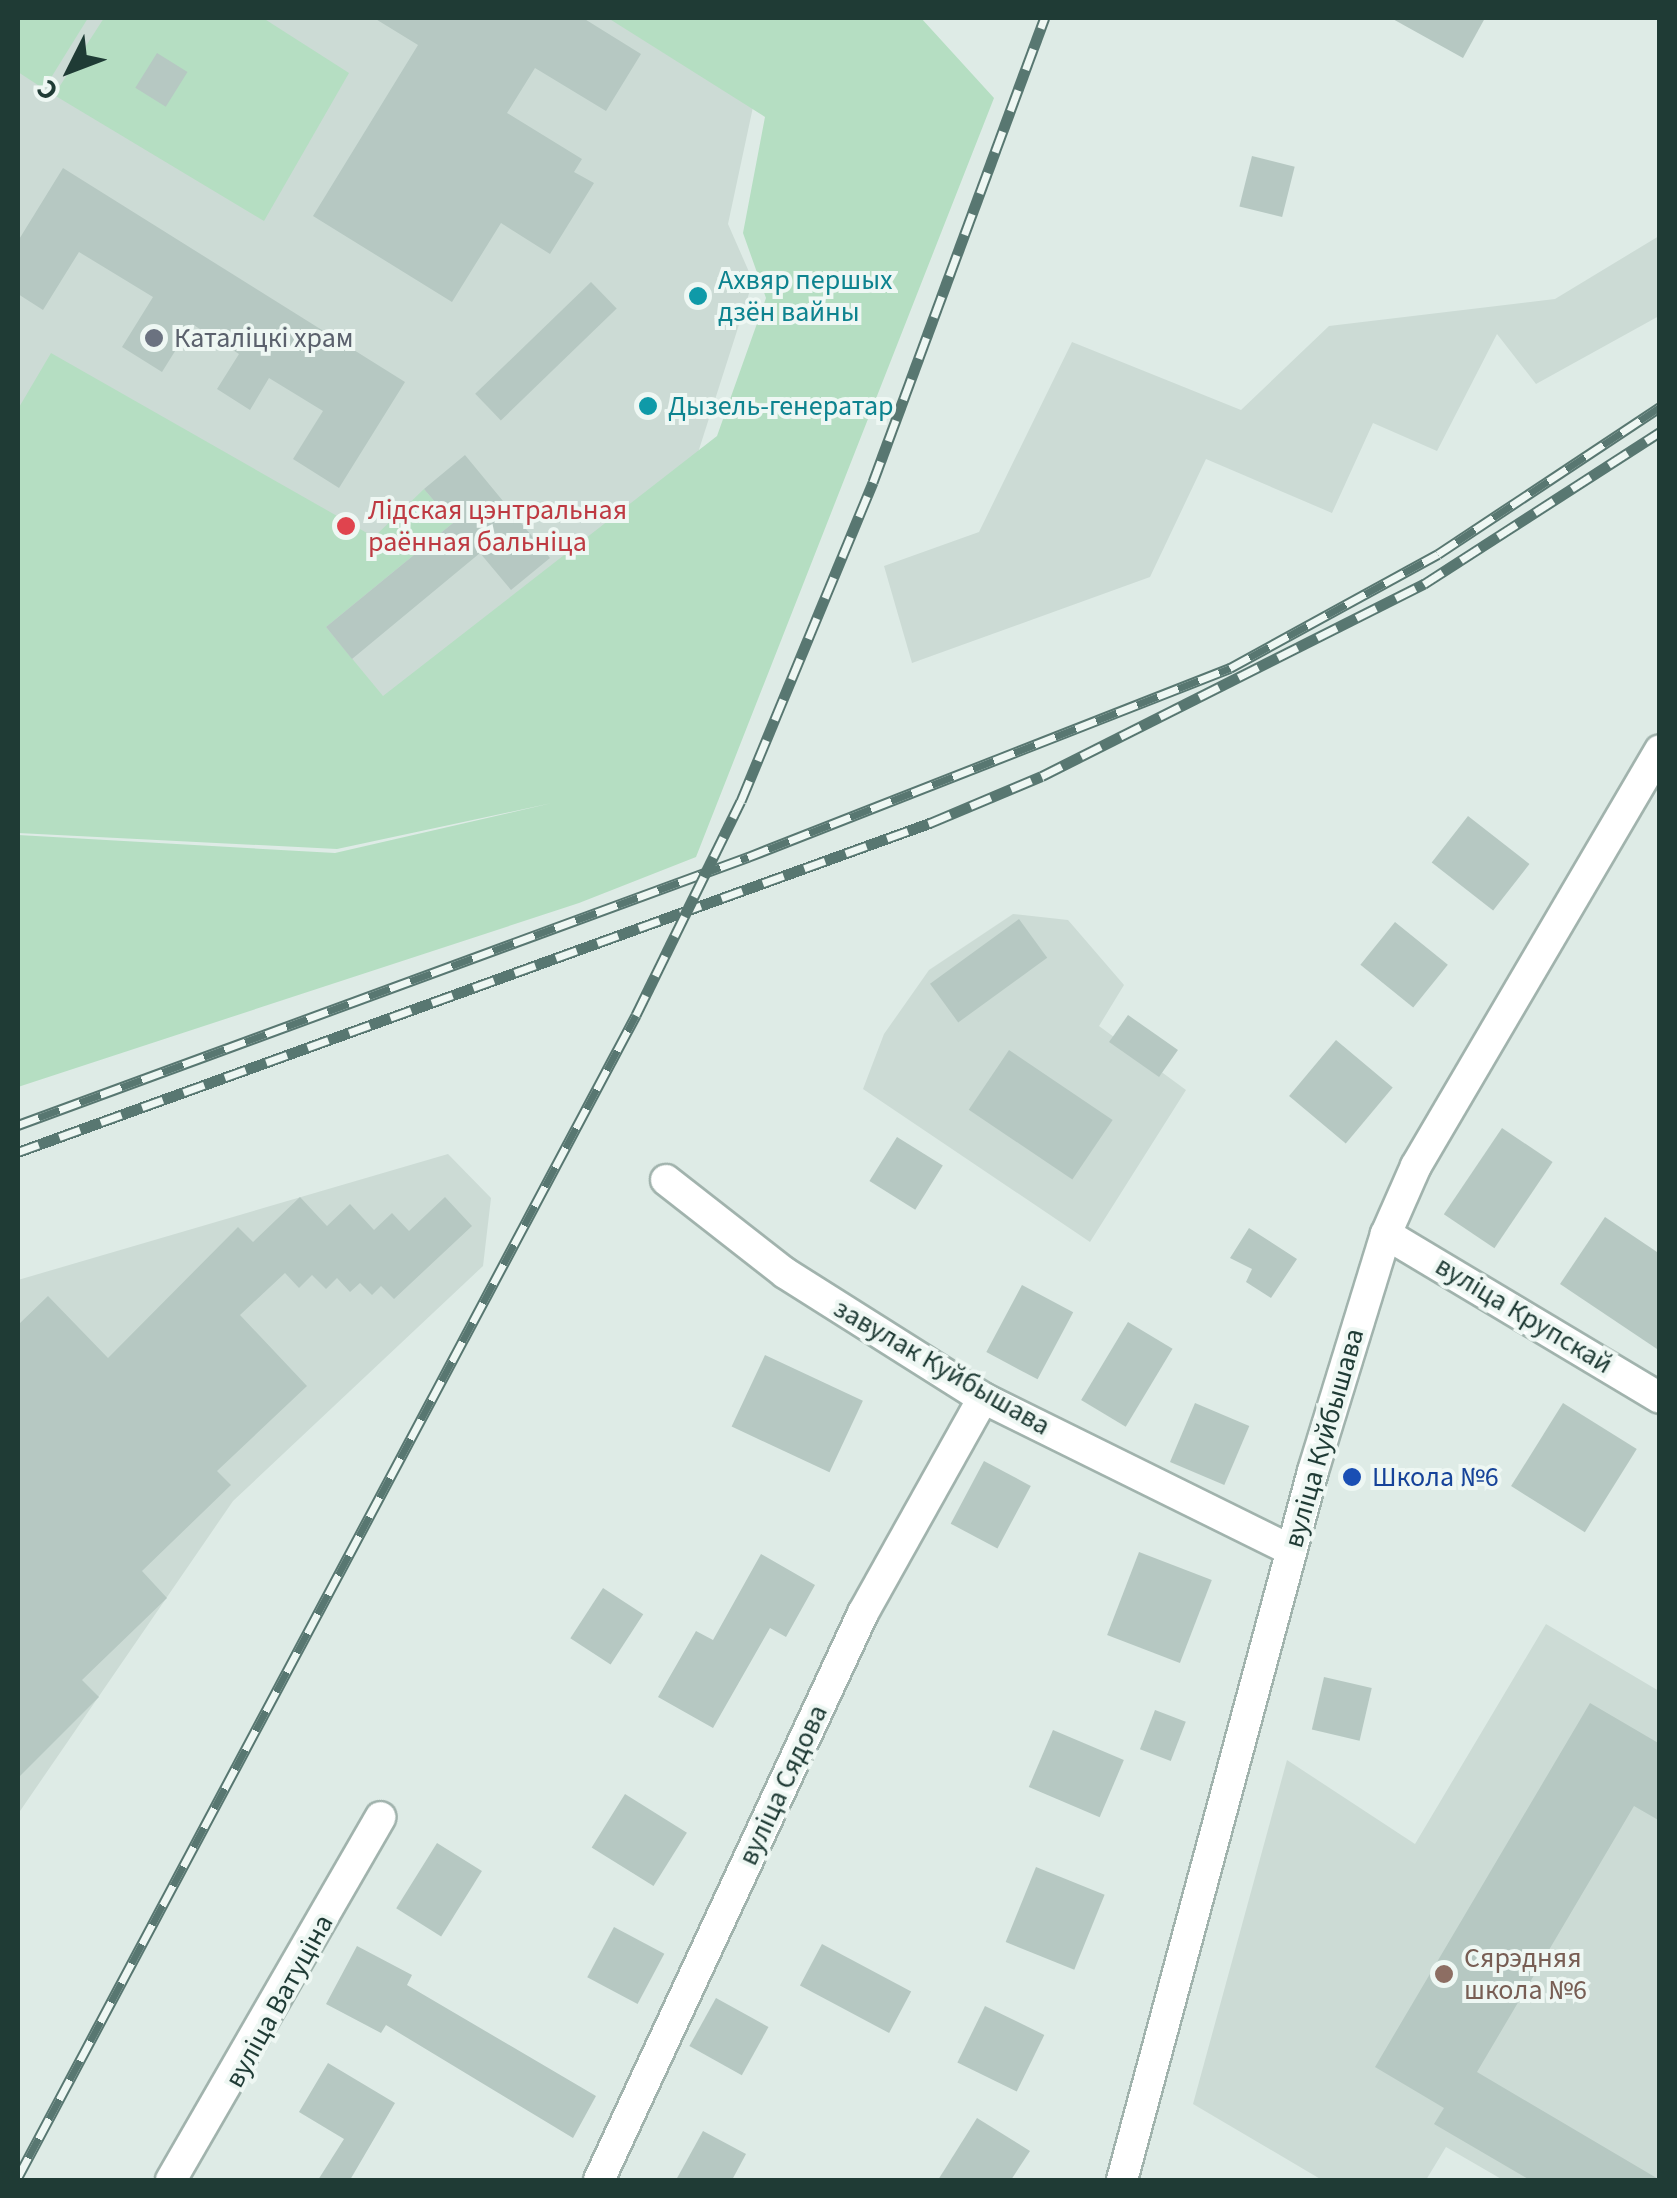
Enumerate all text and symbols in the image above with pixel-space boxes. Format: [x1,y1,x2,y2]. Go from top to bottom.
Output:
north arrow [20,20,120,120]
text: С [27,71,68,110]
place label: Ахвяр першых дзён вайны [718,263,893,329]
marker: Ахвяр першых дзён вайны [687,285,709,307]
place label: Каталіцкі храм [174,321,354,355]
marker: Каталіцкі храм [143,327,165,349]
place label: Дызель-генератар [668,389,894,423]
marker: Дызель-генератар [637,395,659,417]
place label: Лідская цэнтральная раённая бальніца [368,493,627,559]
marker: Лідская цэнтральная раённая бальніца [333,513,359,539]
street label: вуліца Крупскай [1429,1249,1619,1381]
street label: завулак Куйбышава [828,1291,1056,1443]
street label: вуліца Куйбышава [1277,1325,1371,1551]
place label: Школа №6 [1372,1460,1499,1494]
marker: Школа №6 [1341,1466,1363,1488]
street label: вуліца Сядова [731,1699,835,1871]
street label: вуліца Ватуціна [218,1909,340,2093]
place label: Сярэдняя школа №6 [1464,1941,1587,2007]
marker: Сярэдняя школа №6 [1433,1963,1455,1985]

